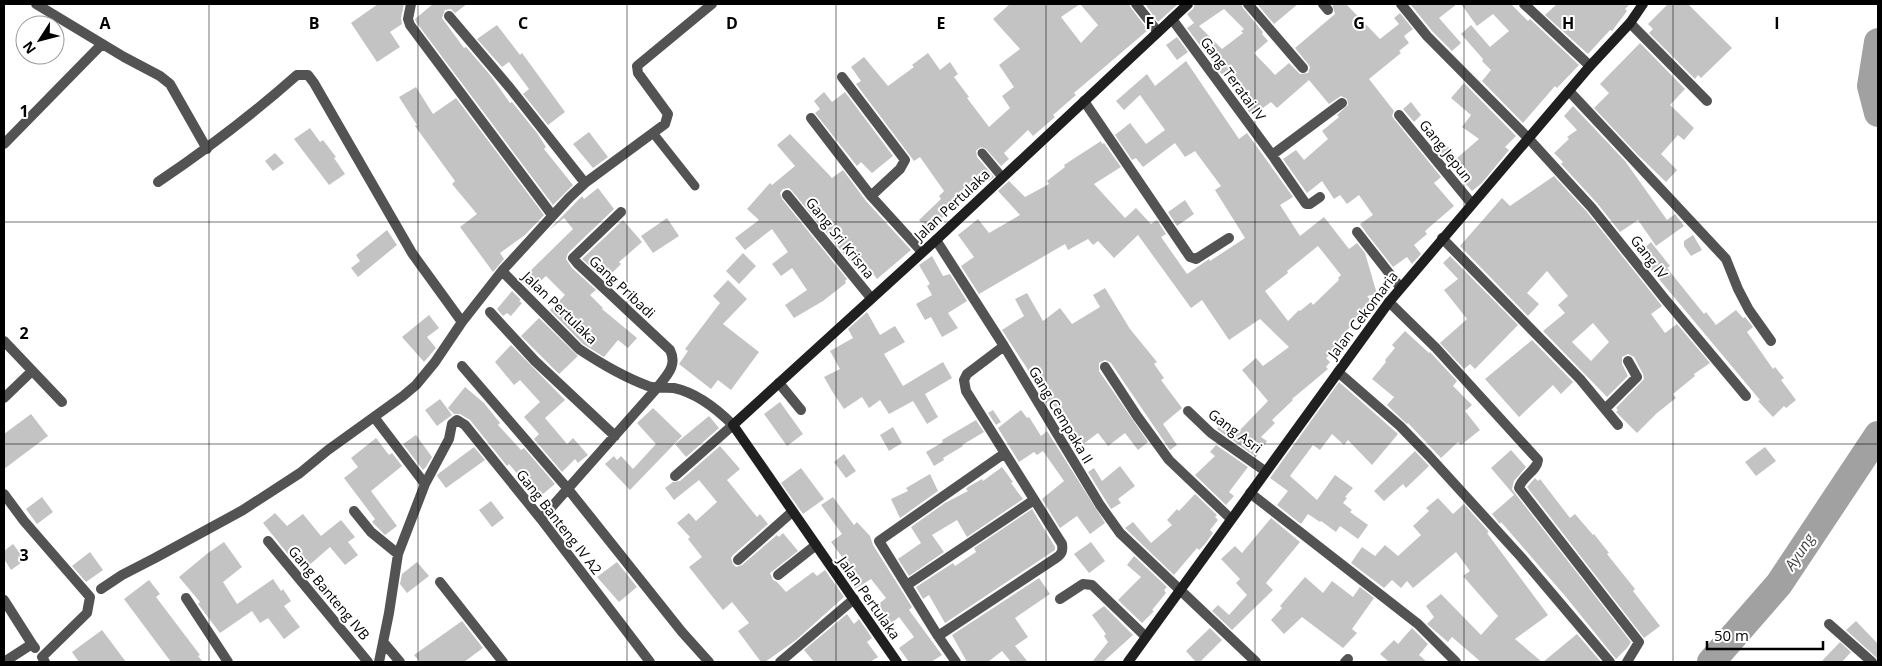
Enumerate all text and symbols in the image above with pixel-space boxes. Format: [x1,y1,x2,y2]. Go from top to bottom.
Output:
text: A [99,12,111,34]
text: B [309,12,319,34]
text: C [518,12,528,34]
text: D [726,12,738,34]
text: E [937,12,946,34]
text: F [1146,12,1154,34]
text: G [1353,12,1365,34]
text: H [1562,12,1574,34]
text: I [1774,12,1780,34]
north arrow [15,15,65,65]
street label: Gang Teratai IV [1197,33,1271,125]
text: N [18,38,40,58]
text: 1 [19,100,29,122]
street label: Gang Jepun [1415,116,1477,186]
street label: Jalan Pertulaka [908,165,994,246]
street label: Gang Sri Krisna [802,193,879,282]
street label: Gang IV [1627,231,1673,283]
street label: Gang Pribadi [585,251,660,322]
street label: Jalan Pertulaka [517,266,602,348]
street label: Jalan Cekomaria [1322,267,1402,364]
text: 2 [19,322,29,344]
street label: Gang Cempaka II [1025,363,1098,467]
street label: Gang Asri [1205,404,1266,457]
street label: Gang Banteng IV A2 [512,465,606,578]
water label: Ayung [1779,528,1819,575]
street label: Gang Banteng IVB [284,542,374,644]
text: 3 [19,544,29,566]
street label: Jalan Pertulaka [833,551,905,643]
scale bar [1707,618,1823,650]
text: 50 m [1714,625,1749,645]

